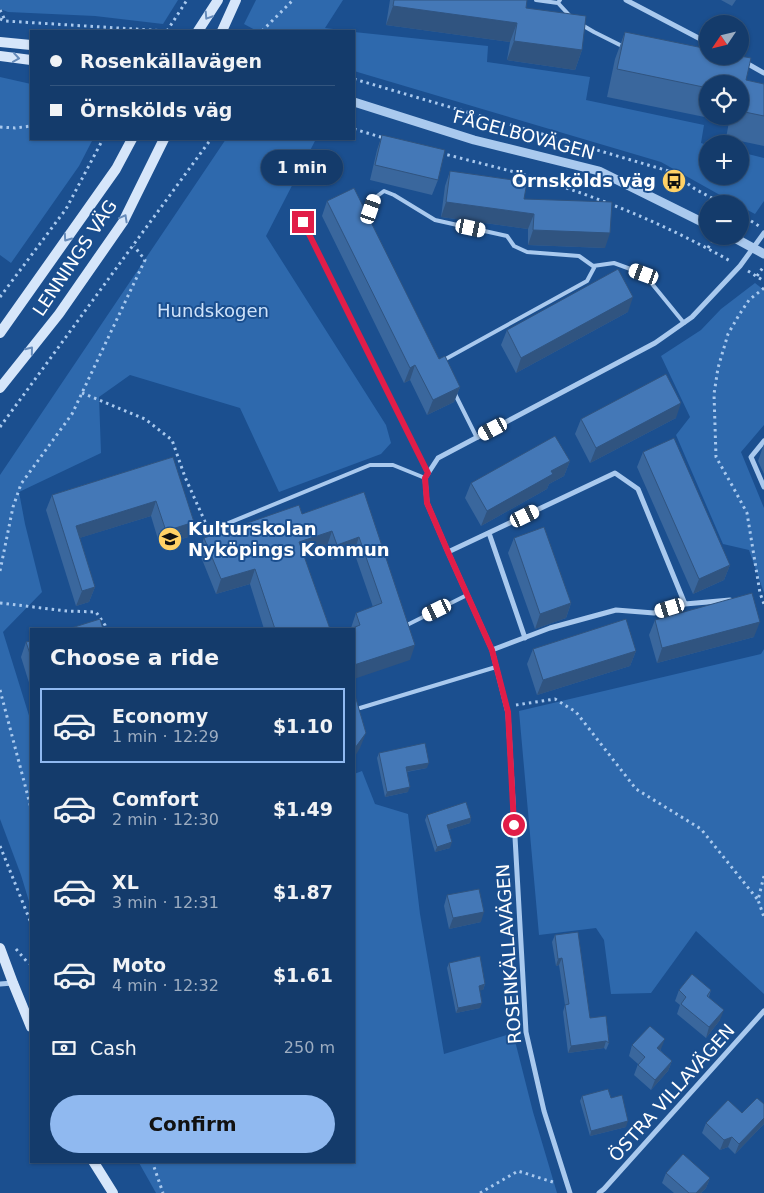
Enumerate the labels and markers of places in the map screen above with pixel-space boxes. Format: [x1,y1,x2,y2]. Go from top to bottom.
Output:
bus stop icon: Örnskölds väg [661,168,687,194]
place label: Örnskölds väg [512,170,656,191]
place label: Kulturskolan Nyköpings Kommun [188,518,390,560]
school or university icon: Kulturskolan Nyköpings Kommun [157,526,183,552]

